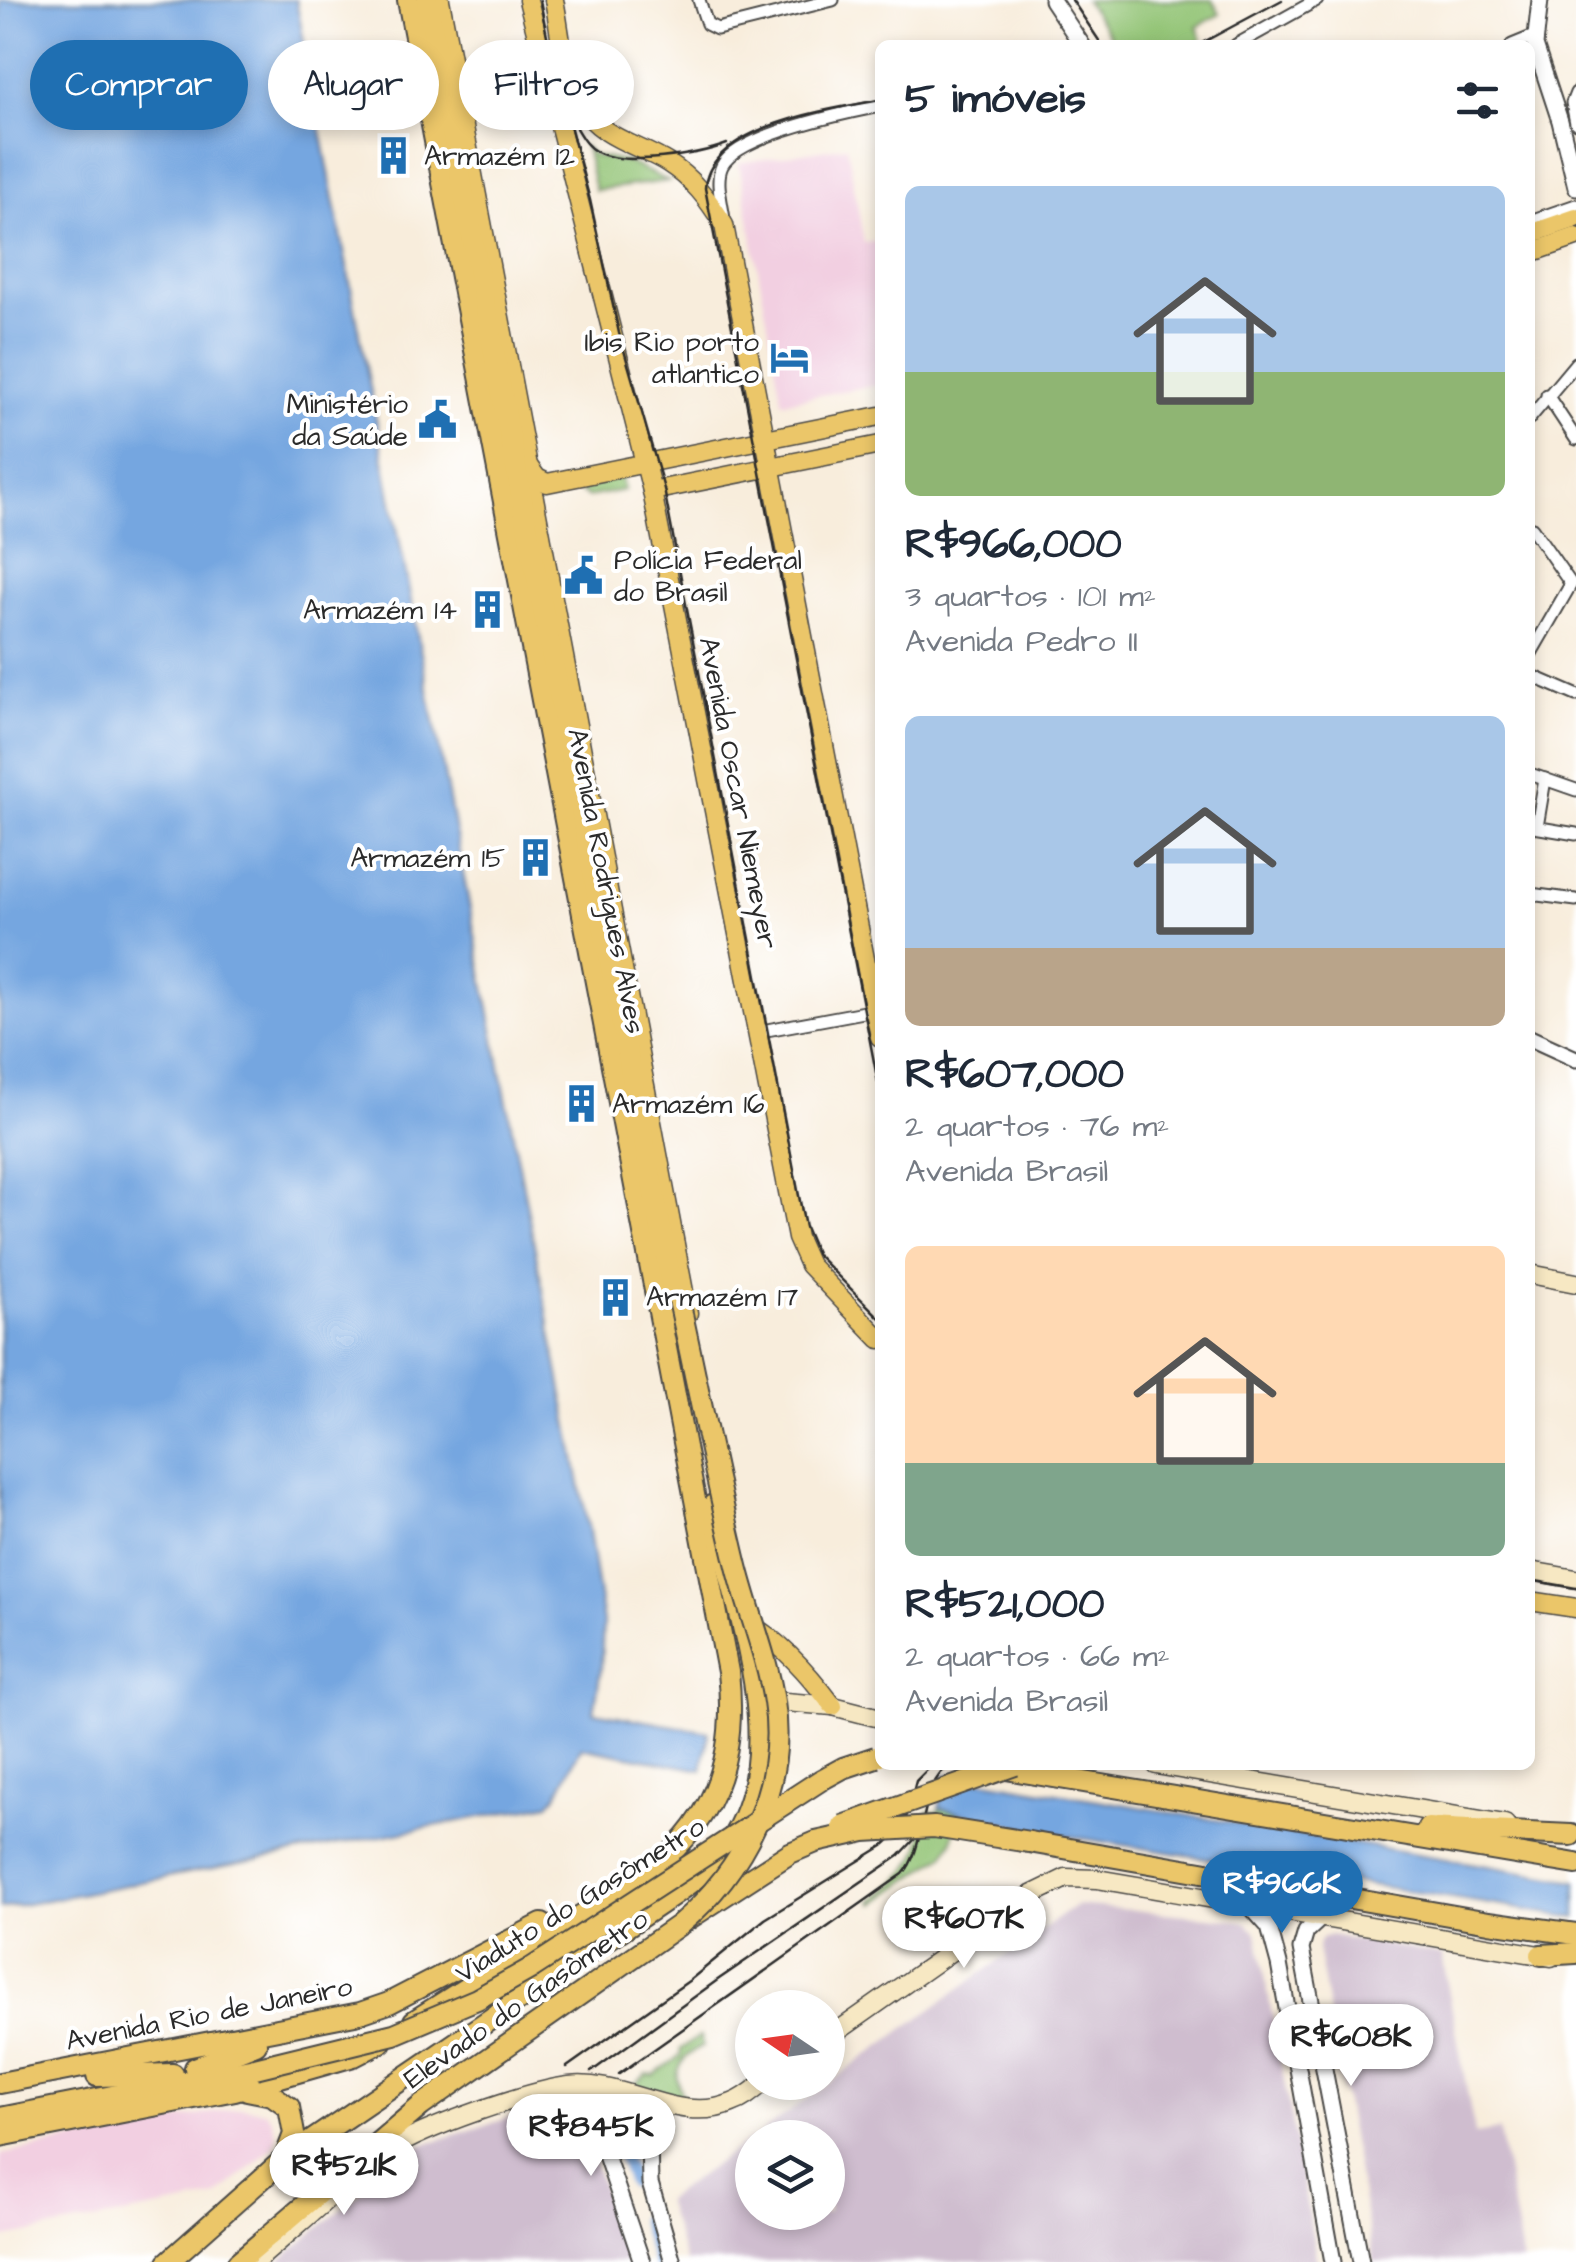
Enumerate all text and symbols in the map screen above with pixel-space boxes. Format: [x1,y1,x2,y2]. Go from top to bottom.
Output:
chip: Comprar [30,40,248,130]
chip: Alugar [268,40,439,130]
chip: Filtros [459,40,634,130]
text: 5 imóveis [905,71,1086,129]
icon: filters [1450,73,1505,128]
building icon: Armazém 12 [373,135,415,177]
place label: Armazém 12 [424,137,575,176]
icon: home [1115,251,1295,431]
place label: Ibis Rio porto atlantico [585,323,759,394]
hotel icon: Ibis Rio porto atlantico [768,337,810,379]
place label: Ministério da Saúde [286,385,408,456]
public building icon: Ministério da Saúde [417,399,459,441]
text: R$966,000 [905,516,1122,574]
place label: Polícia Federal do Brasil [614,541,802,612]
public building icon: Polícia Federal do Brasil [563,555,605,597]
text: 3 quartos · 101 m² [905,574,1156,619]
building icon: Armazém 14 [466,589,508,631]
place label: Armazém 14 [303,591,457,630]
text: Avenida Pedro II [905,619,1138,664]
street label: Avenida Oscar Niemeyer [687,634,787,953]
street label: Avenida Rodrigues Alves [556,725,655,1037]
icon: home [1115,781,1295,961]
building icon: Armazém 15 [514,837,556,879]
place label: Armazém 15 [350,839,505,878]
text: R$607,000 [905,1046,1124,1104]
building icon: Armazém 16 [561,1083,603,1125]
place label: Armazém 16 [612,1085,765,1124]
text: 2 quartos · 76 m² [905,1104,1169,1149]
text: Avenida Brasil [905,1149,1108,1194]
building icon: Armazém 17 [595,1276,637,1318]
place label: Armazém 17 [646,1278,798,1317]
icon: home [1115,1311,1295,1491]
text: R$521,000 [905,1576,1104,1634]
text: 2 quartos · 66 m² [905,1634,1170,1679]
text: Avenida Brasil [905,1679,1108,1724]
street label: Viaduto do Gasômetro [448,1807,712,1993]
pin: R$966K [1201,1851,1363,1936]
text: R$966K [1223,1861,1341,1906]
pin: R$607K [883,1886,1045,1971]
text: R$607K [904,1896,1024,1941]
street label: Elevado do Gasômetro [396,1900,656,2098]
street label: Avenida Rio de Janeiro [62,1967,356,2061]
north arrow [735,1990,845,2100]
map controls [735,1990,845,2230]
pin: R$608K [1270,2004,1432,2089]
text: R$608K [1291,2014,1412,2059]
pin: R$845K [510,2094,672,2179]
text: R$845K [528,2104,654,2149]
button: layers [735,2120,845,2230]
pin: R$521K [263,2133,425,2218]
text: R$521K [291,2143,397,2188]

